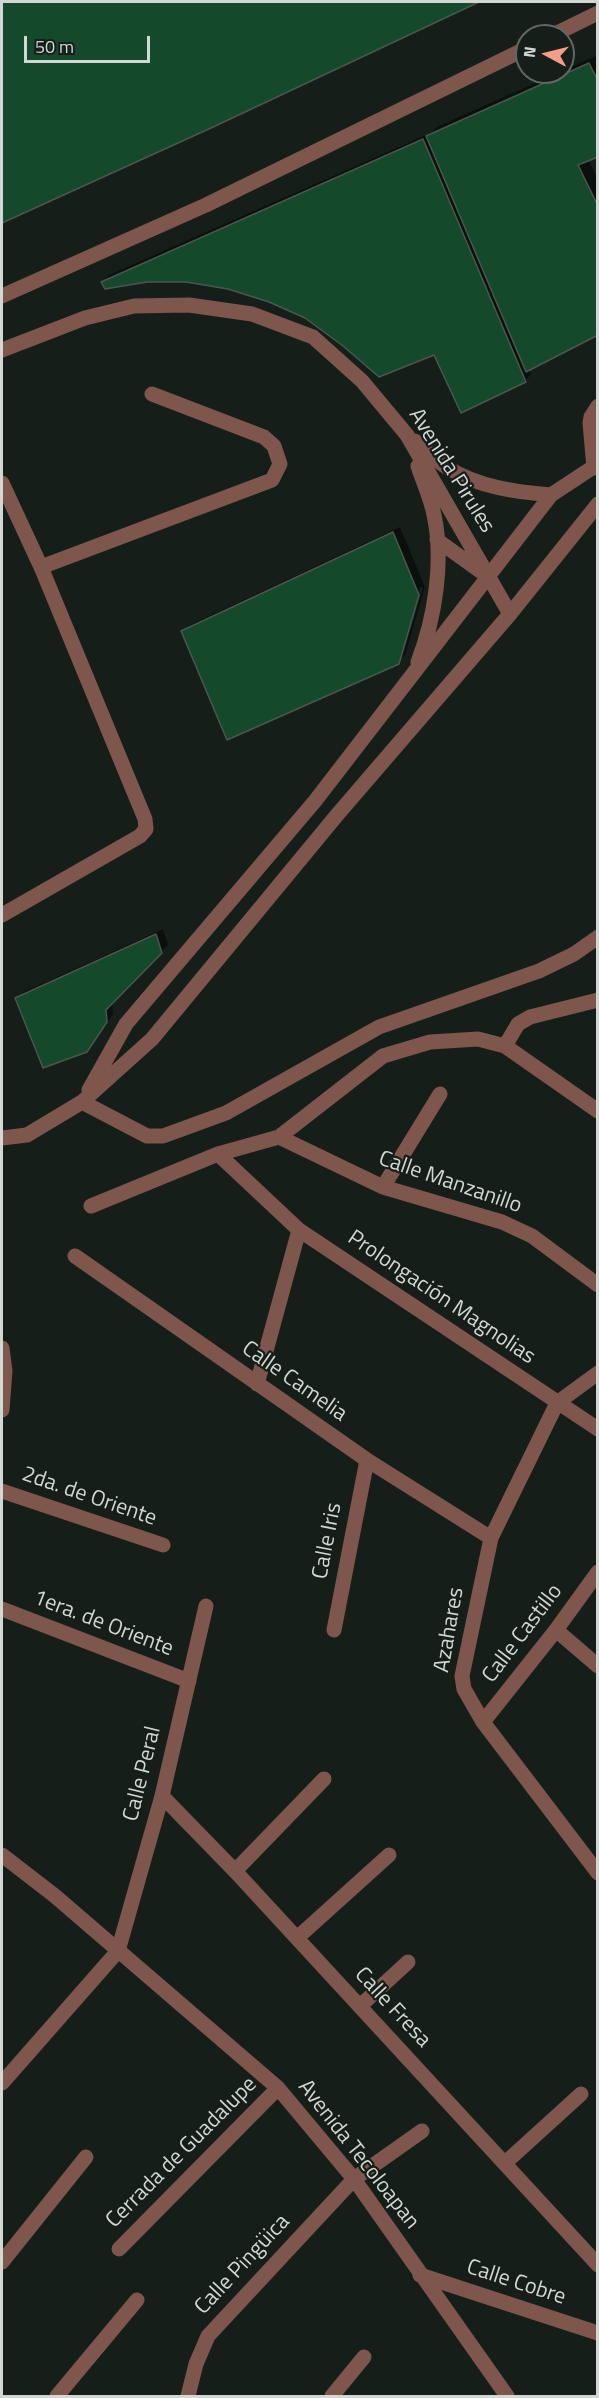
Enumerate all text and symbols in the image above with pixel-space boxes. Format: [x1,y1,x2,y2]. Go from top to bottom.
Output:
scale bar [27,24,153,62]
north arrow [515,24,575,84]
text: 50 m [35,33,74,60]
text: N [517,45,542,59]
street label: Avenida Pirules [402,404,500,538]
street label: Calle Manzanillo [375,1146,525,1220]
street label: Prolongación Magnolias [342,1225,540,1371]
street label: Calle Camelia [236,1336,352,1428]
street label: 2da. de Oriente [18,1462,160,1532]
street label: Calle Iris [308,1501,348,1581]
street label: Calle Castillo [477,1579,569,1689]
street label: 1era. de Oriente [29,1585,177,1663]
street label: Azahares [430,1586,470,1674]
street label: Calle Peral [118,1724,168,1824]
street label: Calle Fresa [348,1962,436,2054]
street label: Cerrada de Guadalupe [101,2072,263,2234]
street label: Avenida Tecoloapan [291,2075,425,2235]
street label: Calle Pingüica [190,2209,296,2321]
street label: Calle Cobre [463,2255,569,2311]

